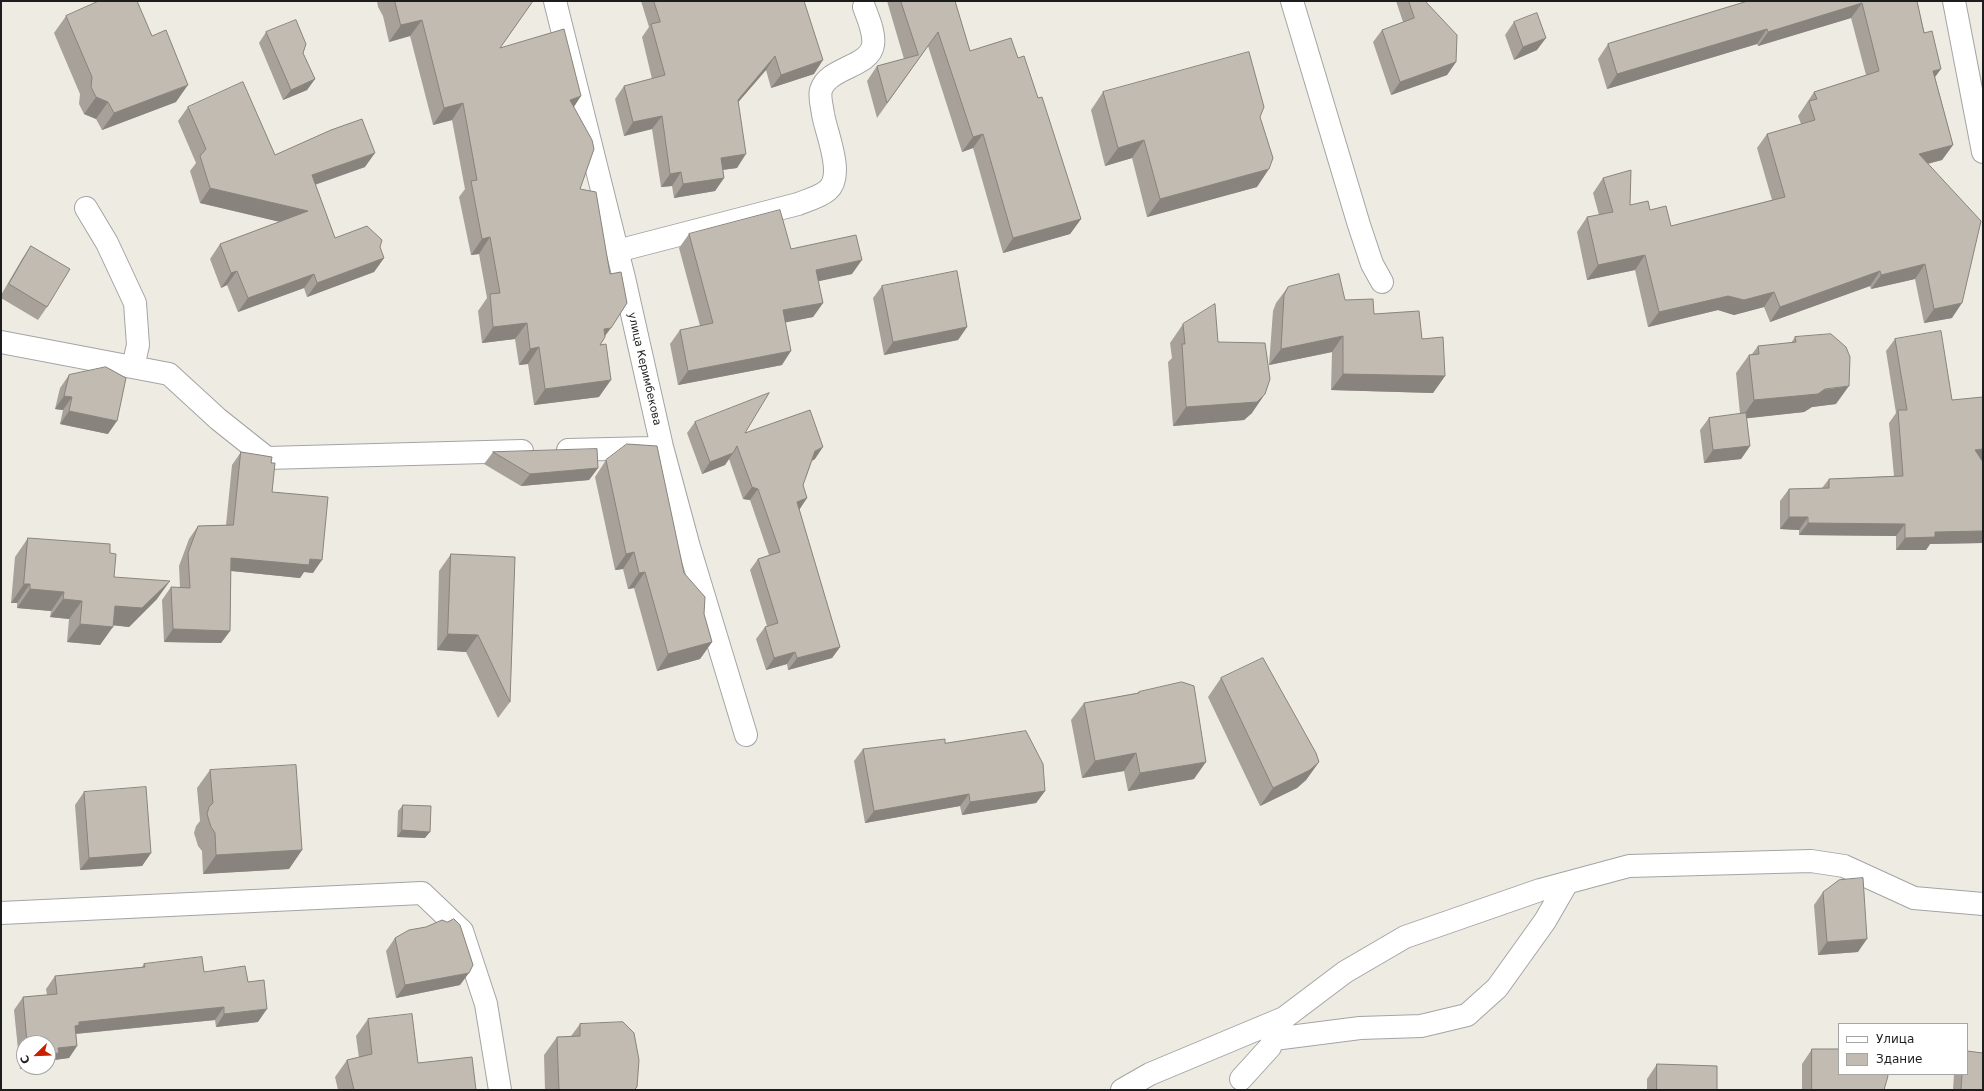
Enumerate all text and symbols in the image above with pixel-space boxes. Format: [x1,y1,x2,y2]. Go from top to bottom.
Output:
street label: улица Керимбекова [625,311,663,427]
legend [1838,1023,1968,1075]
text: Улица [1876,1032,1914,1046]
north arrow [16,1035,56,1075]
text: Здание [1876,1052,1922,1066]
text: С [18,1053,33,1066]

